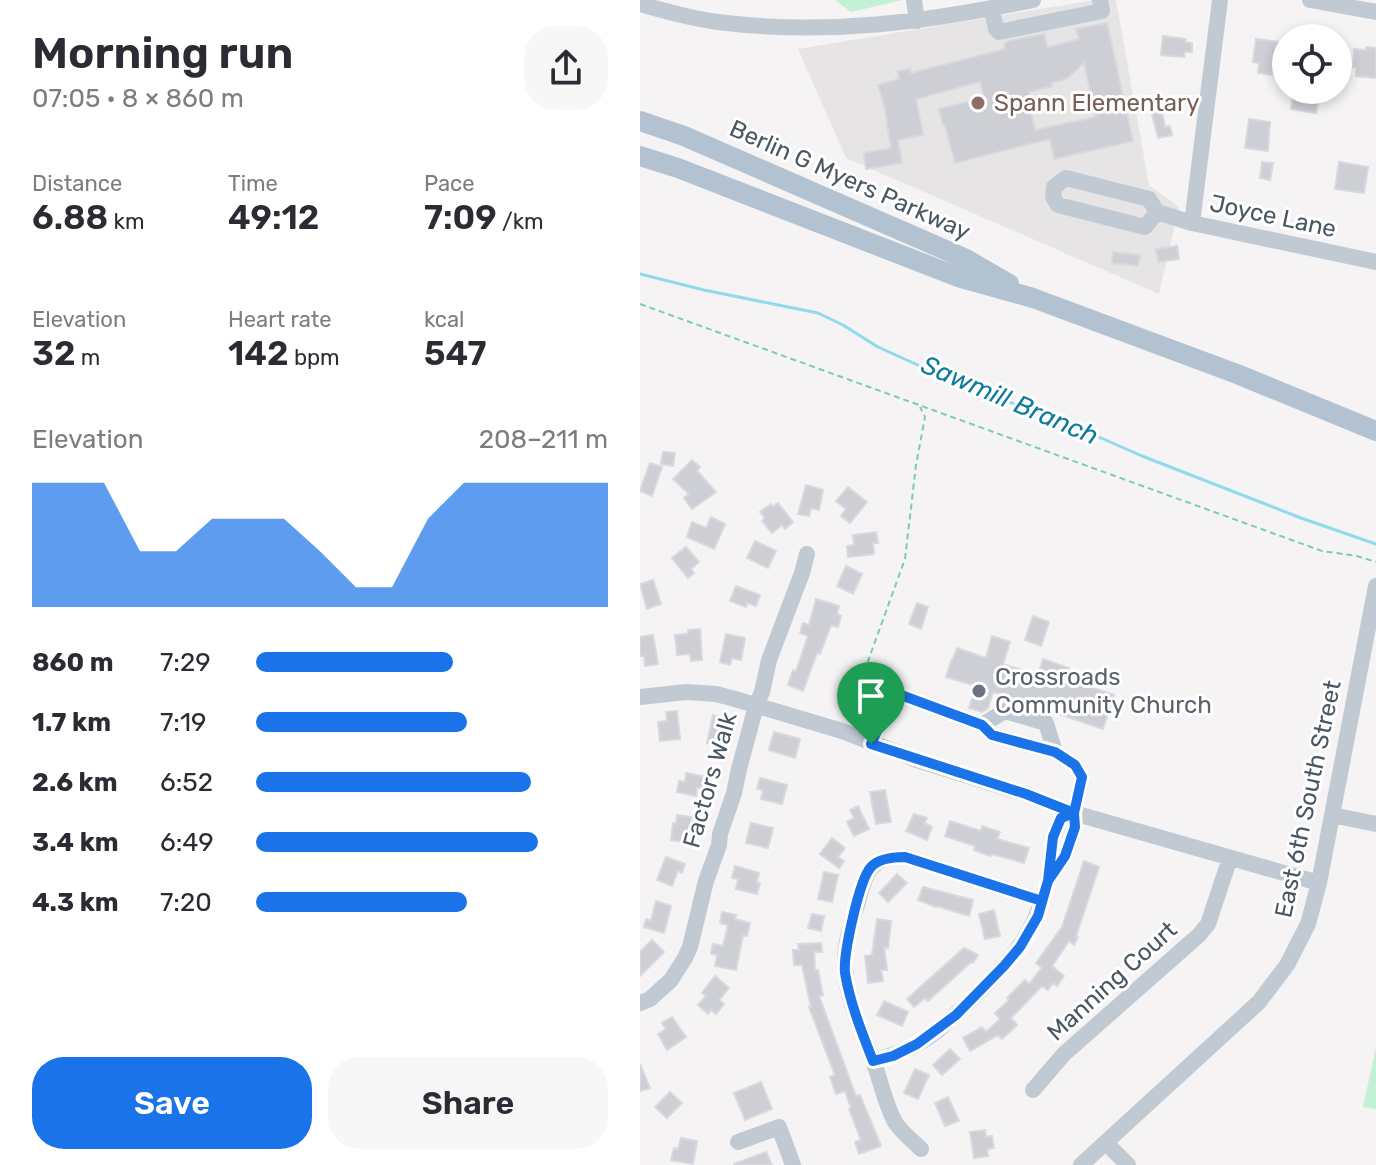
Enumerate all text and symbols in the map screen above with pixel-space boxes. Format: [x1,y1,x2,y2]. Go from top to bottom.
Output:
map controls [1272,24,1352,104]
button: locate [1272,24,1352,104]
button: share [524,26,608,110]
text: Morning run [32,27,293,79]
text: 07:05 · 8 × 860 m [32,83,244,114]
place label: Spann Elementary [994,89,1199,117]
marker: Spann Elementary [969,94,987,112]
street label: Berlin G Myers Parkway [725,114,975,246]
text: Distance [32,170,122,197]
text: Time [228,170,278,197]
text: Pace [424,170,475,197]
street label: Joyce Lane [1207,189,1339,243]
text: 6.88 [32,197,108,238]
text: 49:12 [228,197,319,238]
text: 7:09 [424,197,497,238]
text: km [108,208,144,235]
text: /km [497,208,544,235]
text: Elevation [32,306,126,333]
text: Heart rate [228,306,332,333]
text: kcal [424,306,464,333]
text: 32 [32,333,75,374]
text: 142 [228,333,289,374]
text: 547 [424,333,486,374]
text: m [75,344,100,371]
text: bpm [289,344,340,371]
water label: Sawmill Branch [917,349,1103,452]
text: Elevation [32,424,143,455]
text: 208–211 m [479,424,608,455]
text: 860 m [32,647,114,678]
text: 7:29 [160,647,211,678]
pin [837,662,905,744]
place label: Crossroads Community Church [995,663,1212,719]
icon: arrive [849,674,893,718]
street label: East 6th South Street [1269,678,1347,920]
marker: Crossroads Community Church [970,682,988,700]
text: 1.7 km [32,707,111,738]
text: 7:19 [160,707,207,738]
street label: Factors Walk [677,708,743,851]
text: 2.6 km [32,767,118,798]
text: 6:52 [160,767,213,798]
text: 3.4 km [32,827,119,858]
text: 6:49 [160,827,214,858]
text: 4.3 km [32,887,119,918]
text: 7:20 [160,887,212,918]
street label: Manning Court [1041,916,1183,1046]
button: Save [32,1057,312,1149]
button: Share [328,1057,608,1149]

